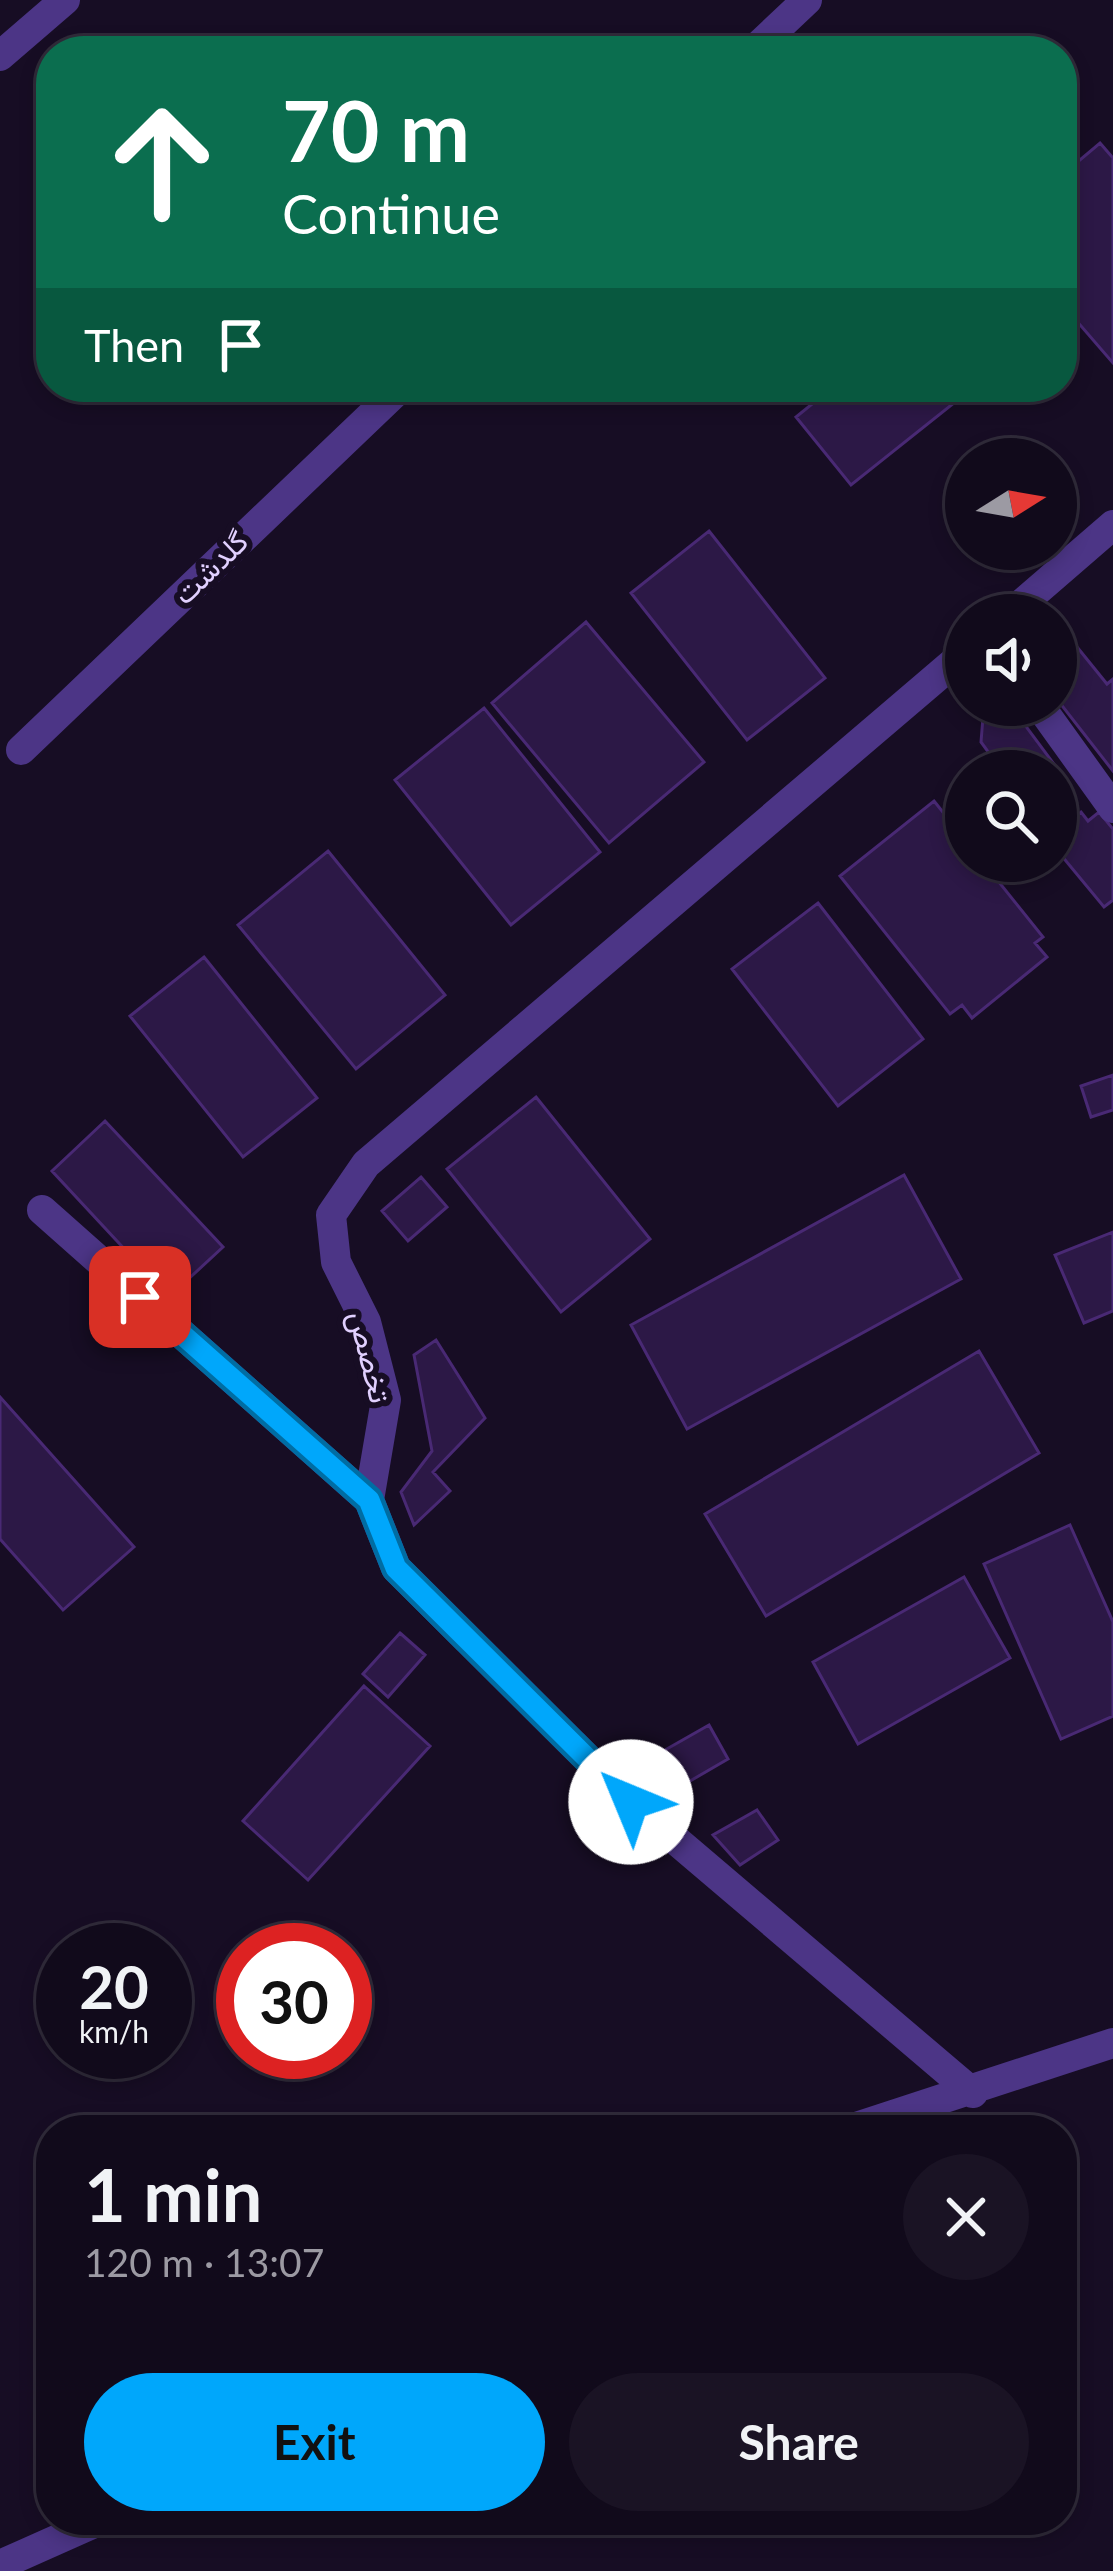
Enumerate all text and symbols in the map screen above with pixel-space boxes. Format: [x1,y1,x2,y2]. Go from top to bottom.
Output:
text: 70 m [282,79,470,180]
icon: ahead [84,84,240,240]
text: Continue [282,181,500,246]
icon: arrive [208,312,274,378]
text: Then [84,318,184,372]
north arrow [945,438,1077,570]
map controls [945,438,1077,882]
street label: گلدشت [165,522,255,611]
button: sound [945,594,1077,726]
button: search [945,750,1077,882]
pin [89,1246,191,1348]
icon: arrive [107,1264,173,1330]
street label: تخصص [340,1307,400,1407]
position arrow [568,1739,694,1865]
speed limit sign: 30 [216,1923,372,2079]
text: 20 [79,1950,149,2022]
text: km/h [79,2013,149,2049]
text: 1 min [84,2151,262,2237]
button: close [903,2154,1029,2280]
text: 120 m · 13:07 [84,2239,324,2285]
button: Exit [84,2373,545,2511]
button: Share [569,2373,1029,2511]

